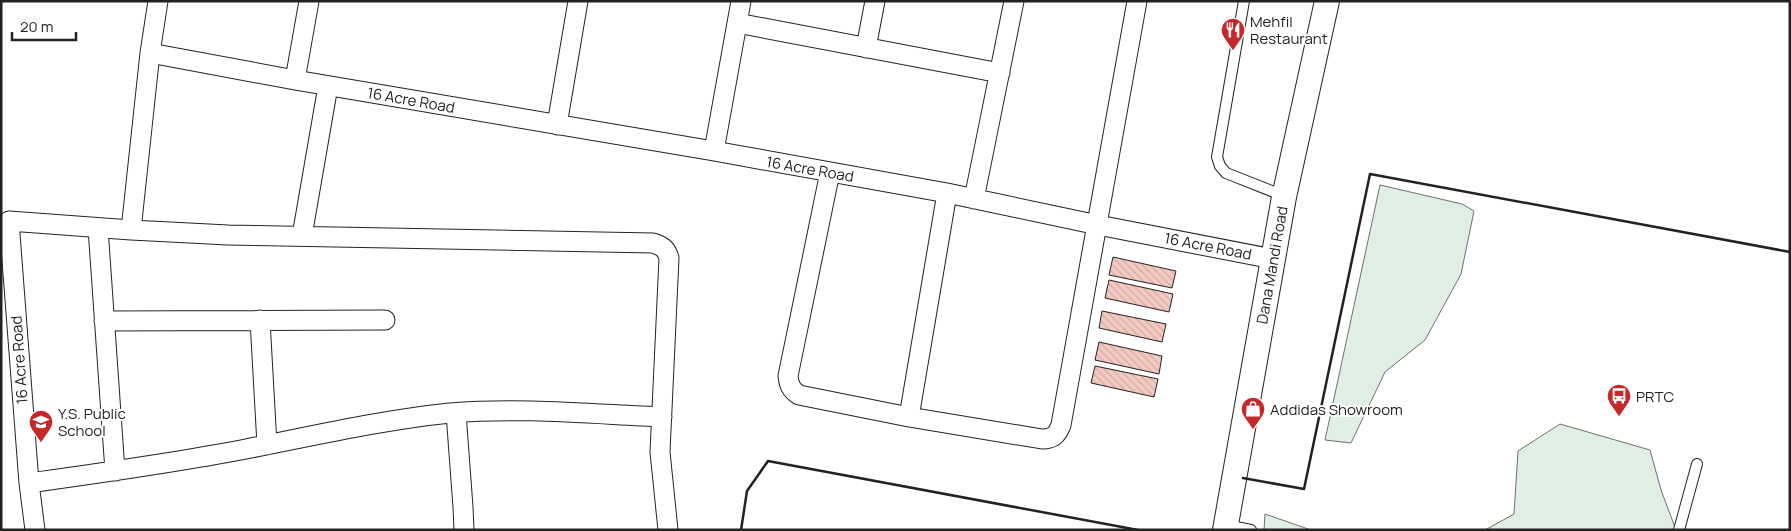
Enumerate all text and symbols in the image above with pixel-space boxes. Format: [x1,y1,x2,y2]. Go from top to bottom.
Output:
scale bar [12,10,76,42]
place label: Mehfil Restaurant [1250,11,1328,49]
text: 20 m [20,16,53,37]
restaurant icon: Mehfil Restaurant [1220,17,1246,51]
street label: 16 Acre Road [366,82,456,118]
street label: 16 Acre Road [765,151,855,187]
street label: Dana Mandi Road [1251,204,1293,326]
street label: 16 Acre Road [1163,227,1253,265]
street label: 16 Acre Road [5,315,33,405]
bus stop icon: PRTC [1606,383,1632,417]
place label: PRTC [1636,386,1674,407]
shop icon: Addidas Showroom [1240,396,1266,430]
place label: Addidas Showroom [1270,399,1403,420]
place label: Y.S. Public School [58,403,126,441]
school or university icon: Y.S. Public School [28,409,54,443]

